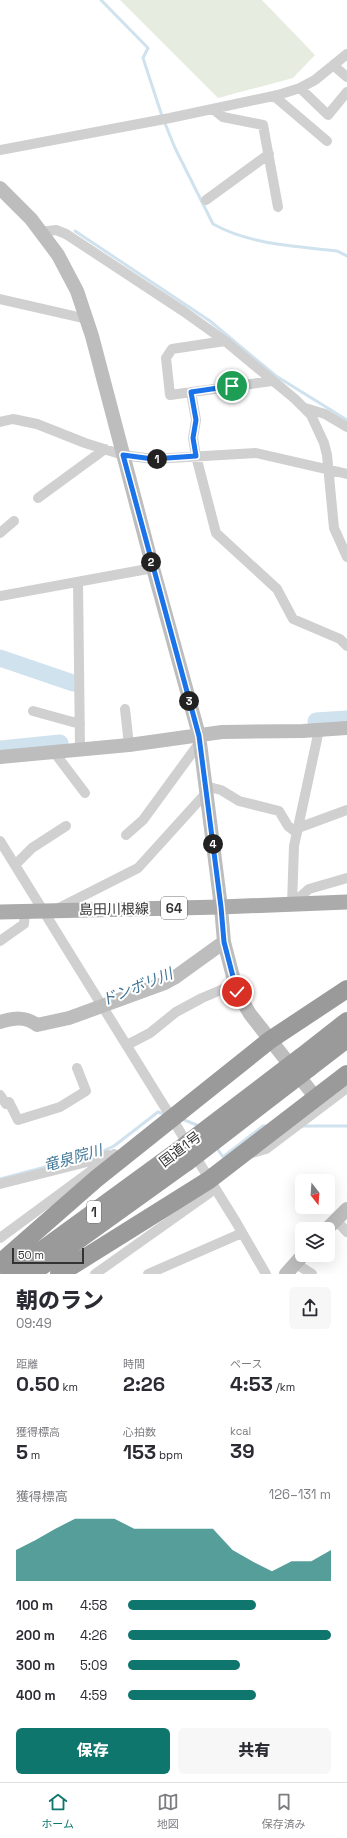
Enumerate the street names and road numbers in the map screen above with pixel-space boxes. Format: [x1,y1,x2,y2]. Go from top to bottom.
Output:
road number: 64 [161,897,187,919]
street label: 島田川根線 [79,899,149,919]
street label: 国道1号 [155,1127,205,1171]
road number: 1 [87,1201,101,1223]

